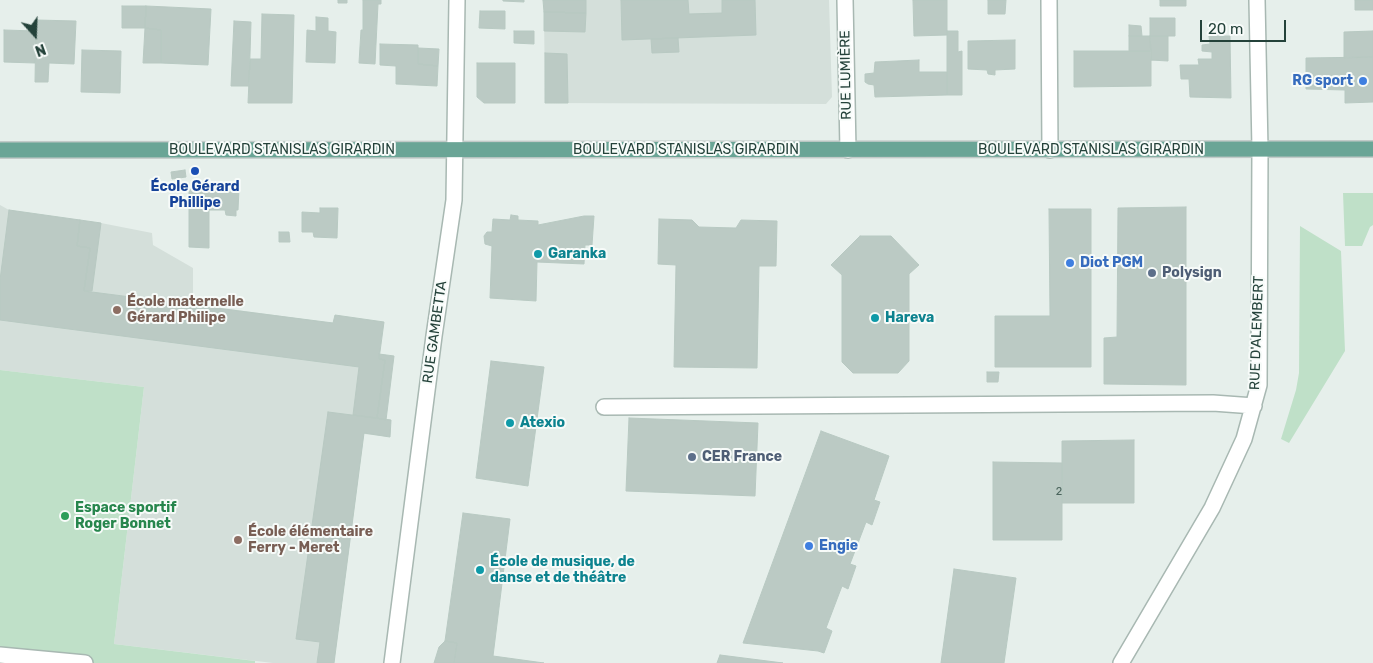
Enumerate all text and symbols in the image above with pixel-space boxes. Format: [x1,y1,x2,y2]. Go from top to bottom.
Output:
north arrow [10,10,60,60]
scale bar [1203,10,1289,42]
text: 20 m [1208,20,1243,38]
street label: RUE LUMIÈRE [837,30,855,120]
text: N [33,40,48,59]
place label: RG sport [1292,73,1353,89]
marker: RG sport [1357,75,1369,87]
street label: BOULEVARD STANISLAS GIRARDIN [169,142,395,158]
street label: BOULEVARD STANISLAS GIRARDIN [573,142,799,158]
street label: BOULEVARD STANISLAS GIRARDIN [978,142,1204,158]
marker: École Gérard Phillipe [189,165,201,177]
place label: École Gérard Phillipe [150,179,240,212]
place label: Garanka [548,246,606,262]
marker: Garanka [532,248,544,260]
place label: Diot PGM [1080,255,1143,271]
marker: Diot PGM [1064,257,1076,269]
place label: Polysign [1162,265,1222,281]
marker: Polysign [1146,267,1158,279]
street label: RUE D'ALEMBERT [1247,275,1267,391]
street label: RUE GAMBETTA [420,280,450,384]
place label: École maternelle Gérard Philipe [127,294,244,326]
marker: École maternelle Gérard Philipe [111,304,123,316]
place label: Hareva [885,310,934,326]
marker: Hareva [869,312,881,324]
place label: Atexio [520,415,565,431]
marker: Atexio [504,417,516,429]
place label: CER France [702,449,782,465]
marker: CER France [686,451,698,463]
house number: 2 [1056,485,1062,499]
place label: Espace sportif Roger Bonnet [75,500,177,532]
marker: Espace sportif Roger Bonnet [59,510,71,522]
place label: École élémentaire Ferry - Meret [248,524,373,556]
marker: École élémentaire Ferry - Meret [232,534,244,546]
place label: Engie [819,538,858,554]
marker: Engie [803,540,815,552]
place label: École de musique, de danse et de théâtre [490,554,635,586]
marker: École de musique, de danse et de théâtre [474,564,486,576]

